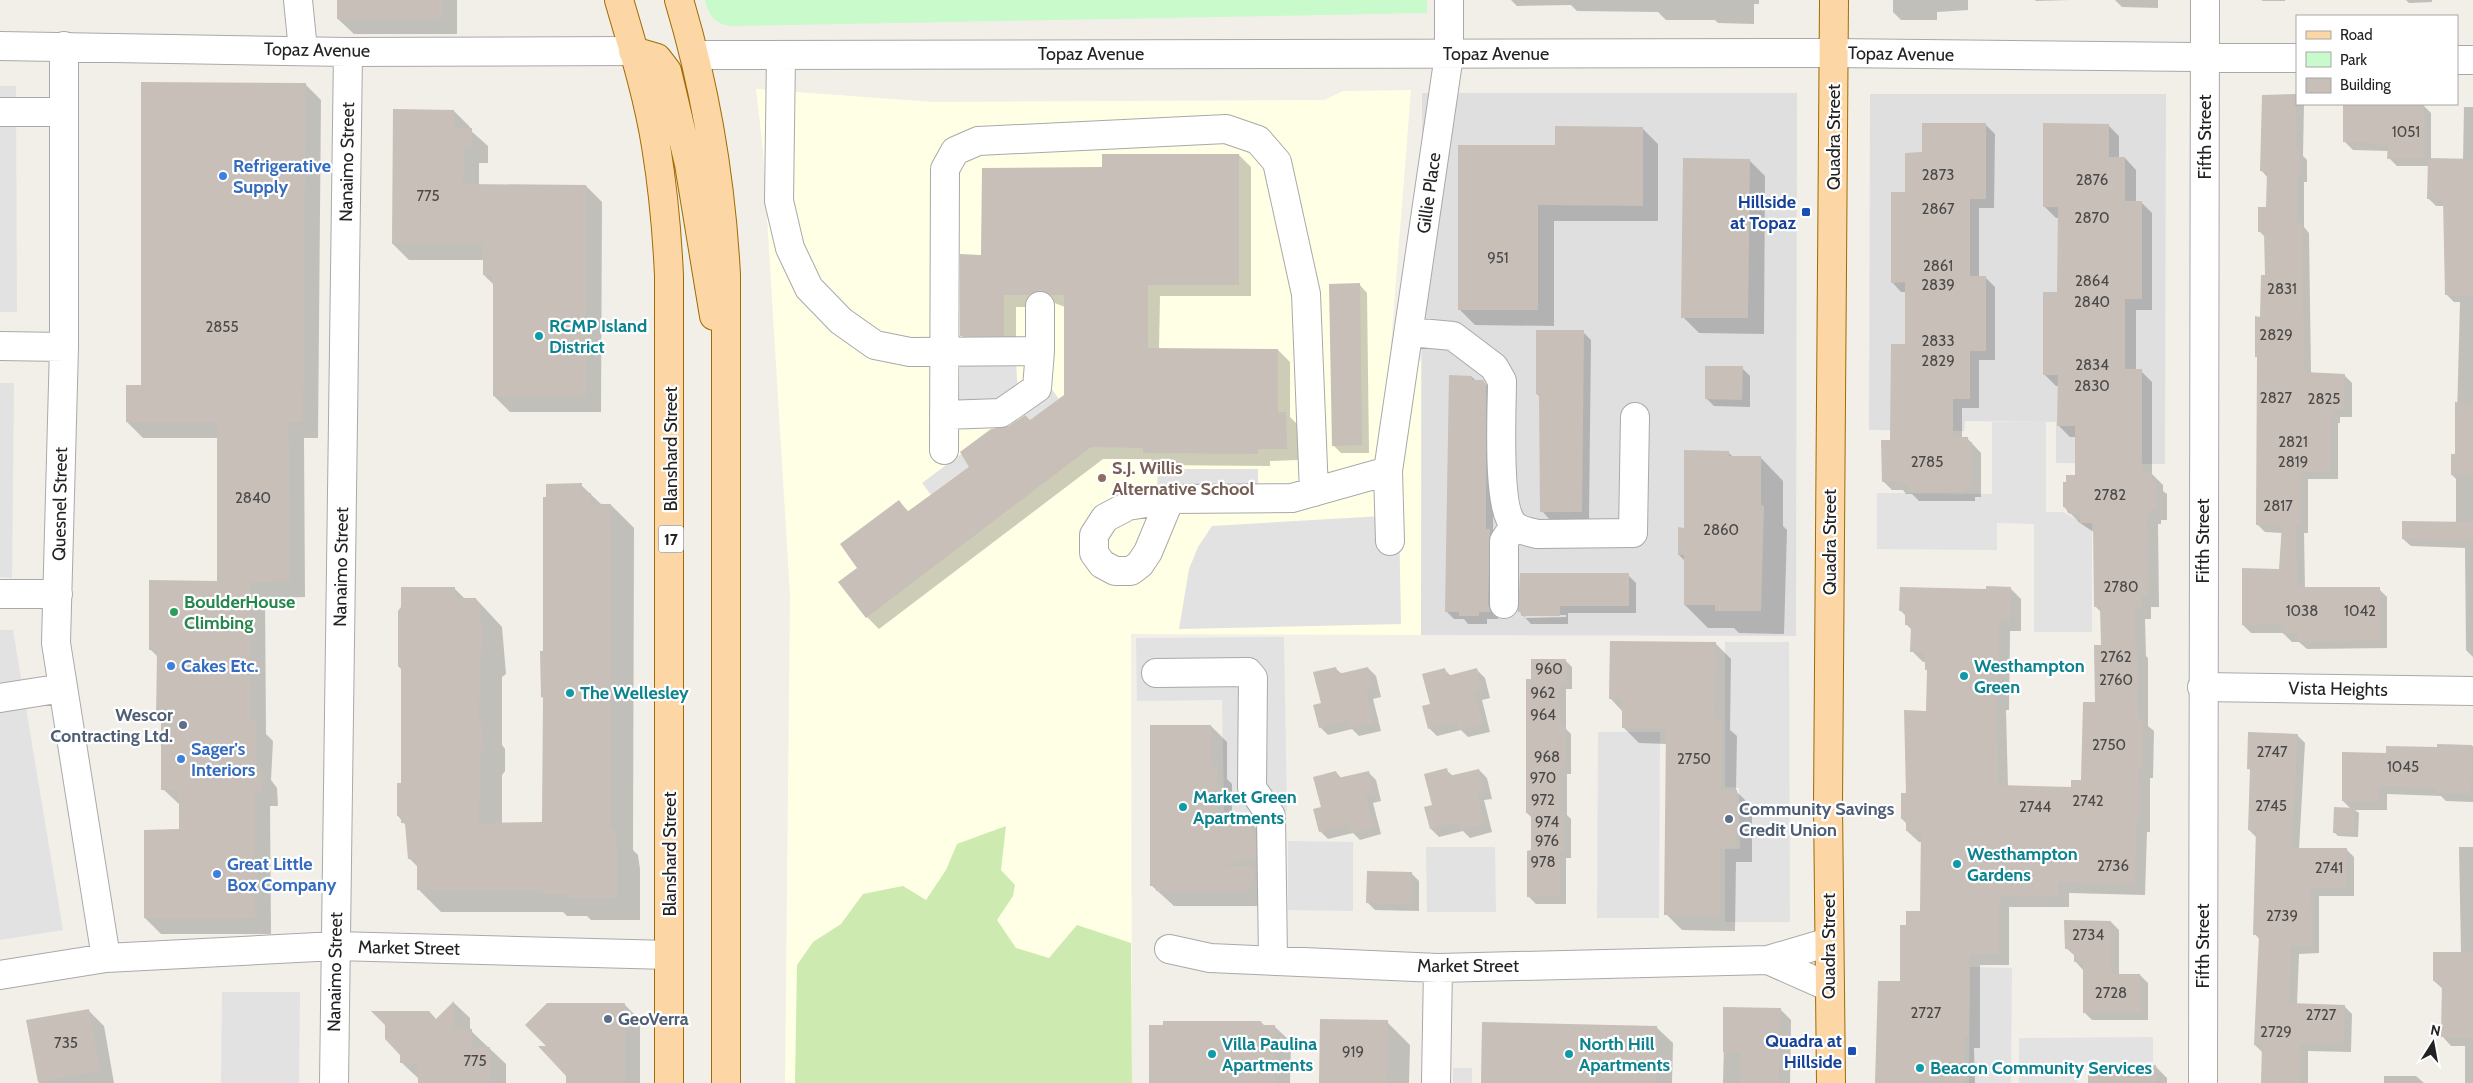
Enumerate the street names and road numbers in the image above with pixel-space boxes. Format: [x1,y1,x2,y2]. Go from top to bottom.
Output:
street label: Topaz Avenue [264,38,370,62]
street label: Topaz Avenue [1848,42,1954,66]
street label: Topaz Avenue [1038,43,1144,65]
street label: Topaz Avenue [1443,43,1549,65]
street label: Quadra Street [1823,84,1845,190]
street label: Fifth Street [2194,94,2216,180]
street label: Nanaimo Street [335,102,359,222]
street label: Gillie Place [1412,151,1446,235]
street label: Blanshard Street [660,386,682,512]
street label: Quesnel Street [48,447,72,561]
street label: Quadra Street [1819,489,1841,595]
street label: Fifth Street [2192,498,2214,584]
street label: Nanaimo Street [329,507,353,627]
road number: 17 [658,526,684,552]
street label: Vista Heights [2288,677,2388,701]
street label: Blanshard Street [659,791,681,917]
street label: Quadra Street [1818,893,1840,999]
street label: Fifth Street [2192,903,2214,989]
street label: Nanaimo Street [323,912,347,1032]
street label: Market Street [358,936,460,960]
street label: Market Street [1417,955,1519,977]

